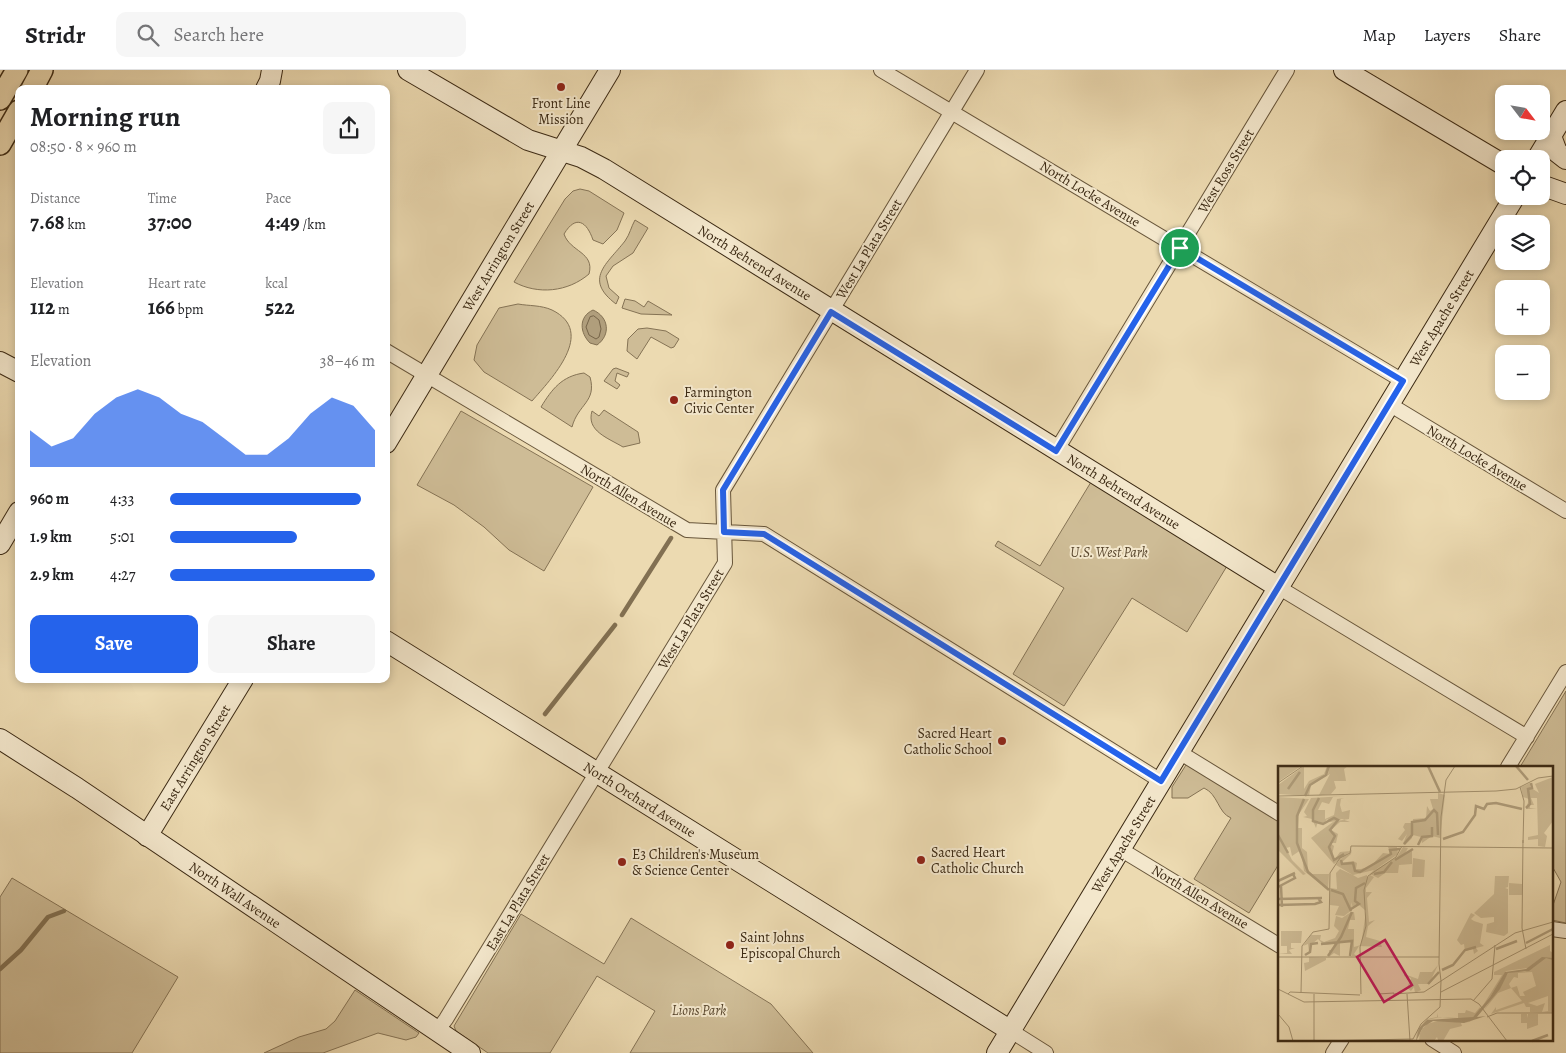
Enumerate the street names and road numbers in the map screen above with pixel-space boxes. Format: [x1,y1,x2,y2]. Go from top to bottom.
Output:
street label: West Ross Street [1193,125,1259,217]
street label: North Locke Avenue [1036,156,1144,232]
street label: West La Plata Street [831,195,907,303]
street label: West Arrington Street [457,197,539,316]
street label: North Behrend Avenue [694,220,815,305]
street label: West Apache Street [1404,265,1478,371]
street label: North Locke Avenue [1423,420,1531,496]
street label: North Behrend Avenue [1063,449,1184,534]
street label: North Allen Avenue [577,459,681,533]
street label: West La Plata Street [653,565,729,673]
street label: East Arrington Street [155,700,235,814]
street label: North Orchard Avenue [580,757,700,842]
street label: West Apache Street [1086,792,1160,897]
street label: East La Plata Street [482,850,555,954]
street label: North Wall Avenue [186,857,285,932]
street label: North Allen Avenue [1148,860,1252,934]

